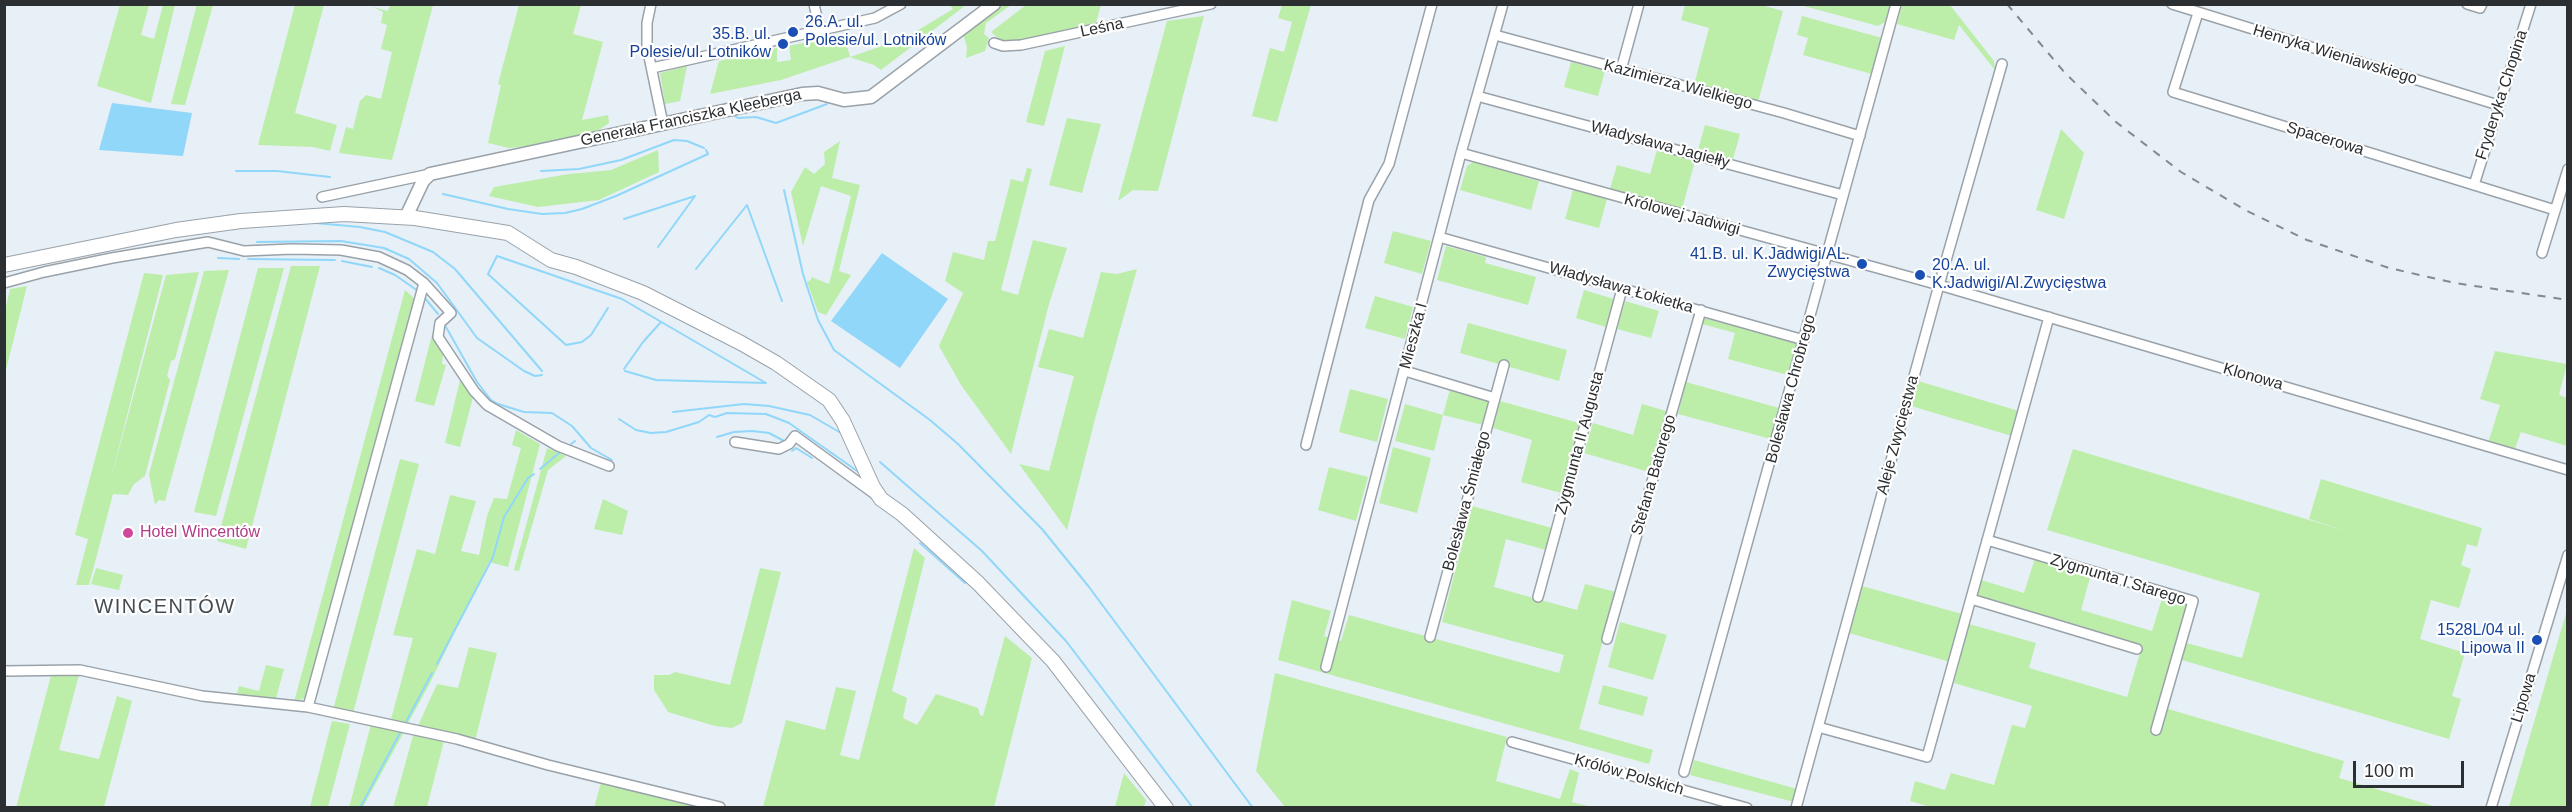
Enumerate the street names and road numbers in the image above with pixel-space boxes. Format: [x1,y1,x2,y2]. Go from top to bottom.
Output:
street label: Leśna [1079,14,1125,42]
street label: Henryka Wieniawskiego [2251,21,2419,89]
street label: Fryderyka Chopina [2472,28,2532,162]
street label: Kazimierza Wielkiego [1602,56,1754,114]
street label: Generała Franciszka Kleeberga [579,85,803,151]
street label: Władysława Jagiełły [1588,117,1732,173]
street label: Spacerowa [2284,118,2366,160]
street label: Królowej Jadwigi [1622,190,1742,240]
street label: Władysława Łokietka [1547,258,1695,318]
street label: Mieszka I [1396,301,1432,371]
street label: Bolesława Chrobrego [1762,313,1820,465]
street label: Klonowa [2221,359,2285,395]
street label: Zygmunta II Augusta [1552,369,1608,517]
street label: Aleje Zwycięstwa [1873,373,1923,497]
street label: Stefana Batorego [1628,412,1680,538]
street label: Bolesława Śmiałego [1439,429,1495,573]
street label: Zygmunta I Starego [2048,550,2188,610]
street label: Lipowa [2507,671,2541,725]
street label: Królów Polskich [1572,750,1686,800]

